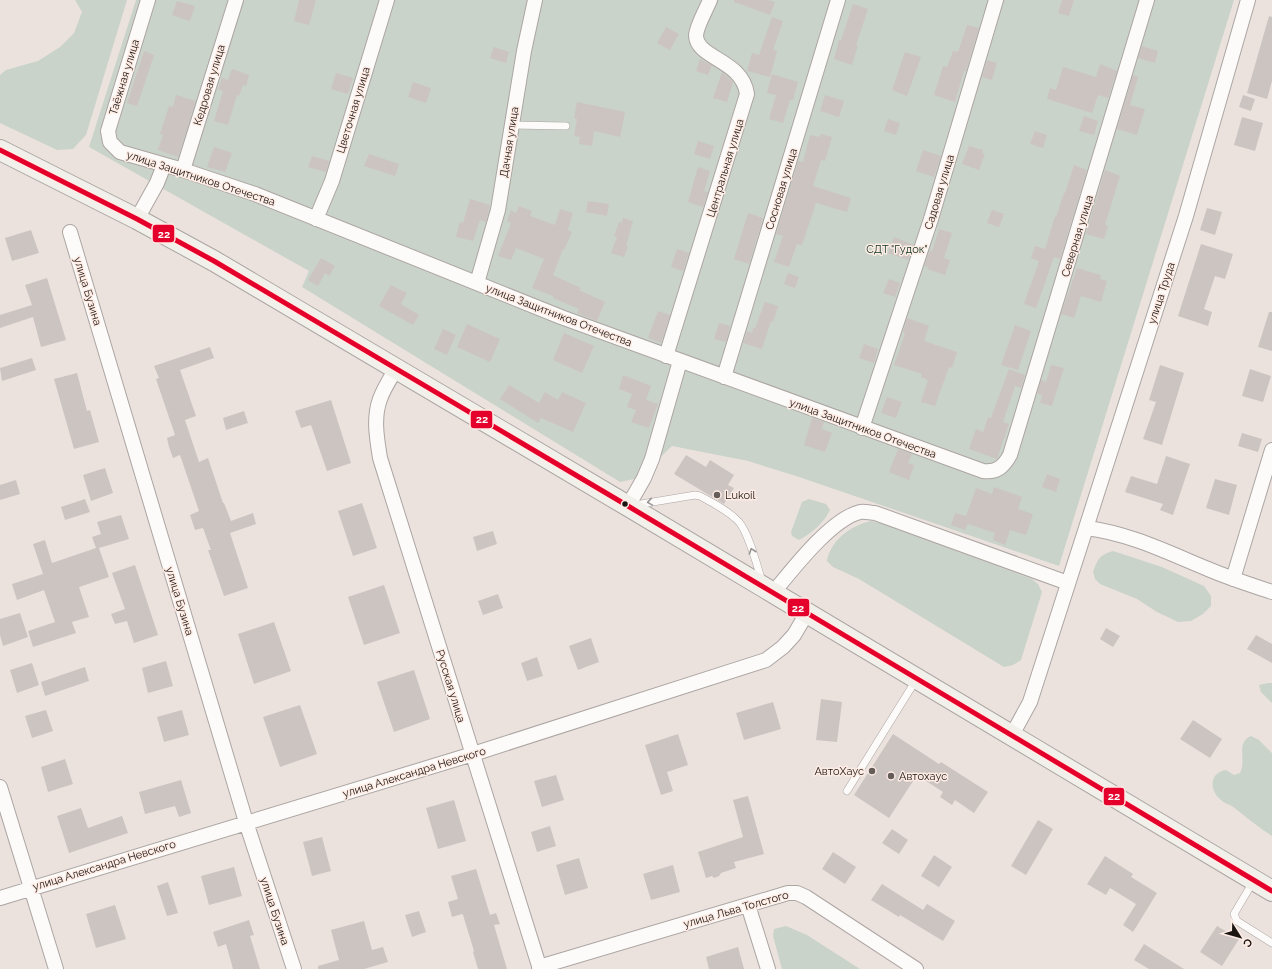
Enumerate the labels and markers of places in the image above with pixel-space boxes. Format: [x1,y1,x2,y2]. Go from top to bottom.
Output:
place label: Lukoil [725,489,755,502]
marker: Lukoil [712,490,722,500]
unlabelled marker [620,499,630,509]
place label: АвтоХаус [814,765,864,778]
marker: АвтоХаус [867,766,877,776]
place label: Автохаус [899,770,947,783]
marker: Автохаус [886,771,896,781]

